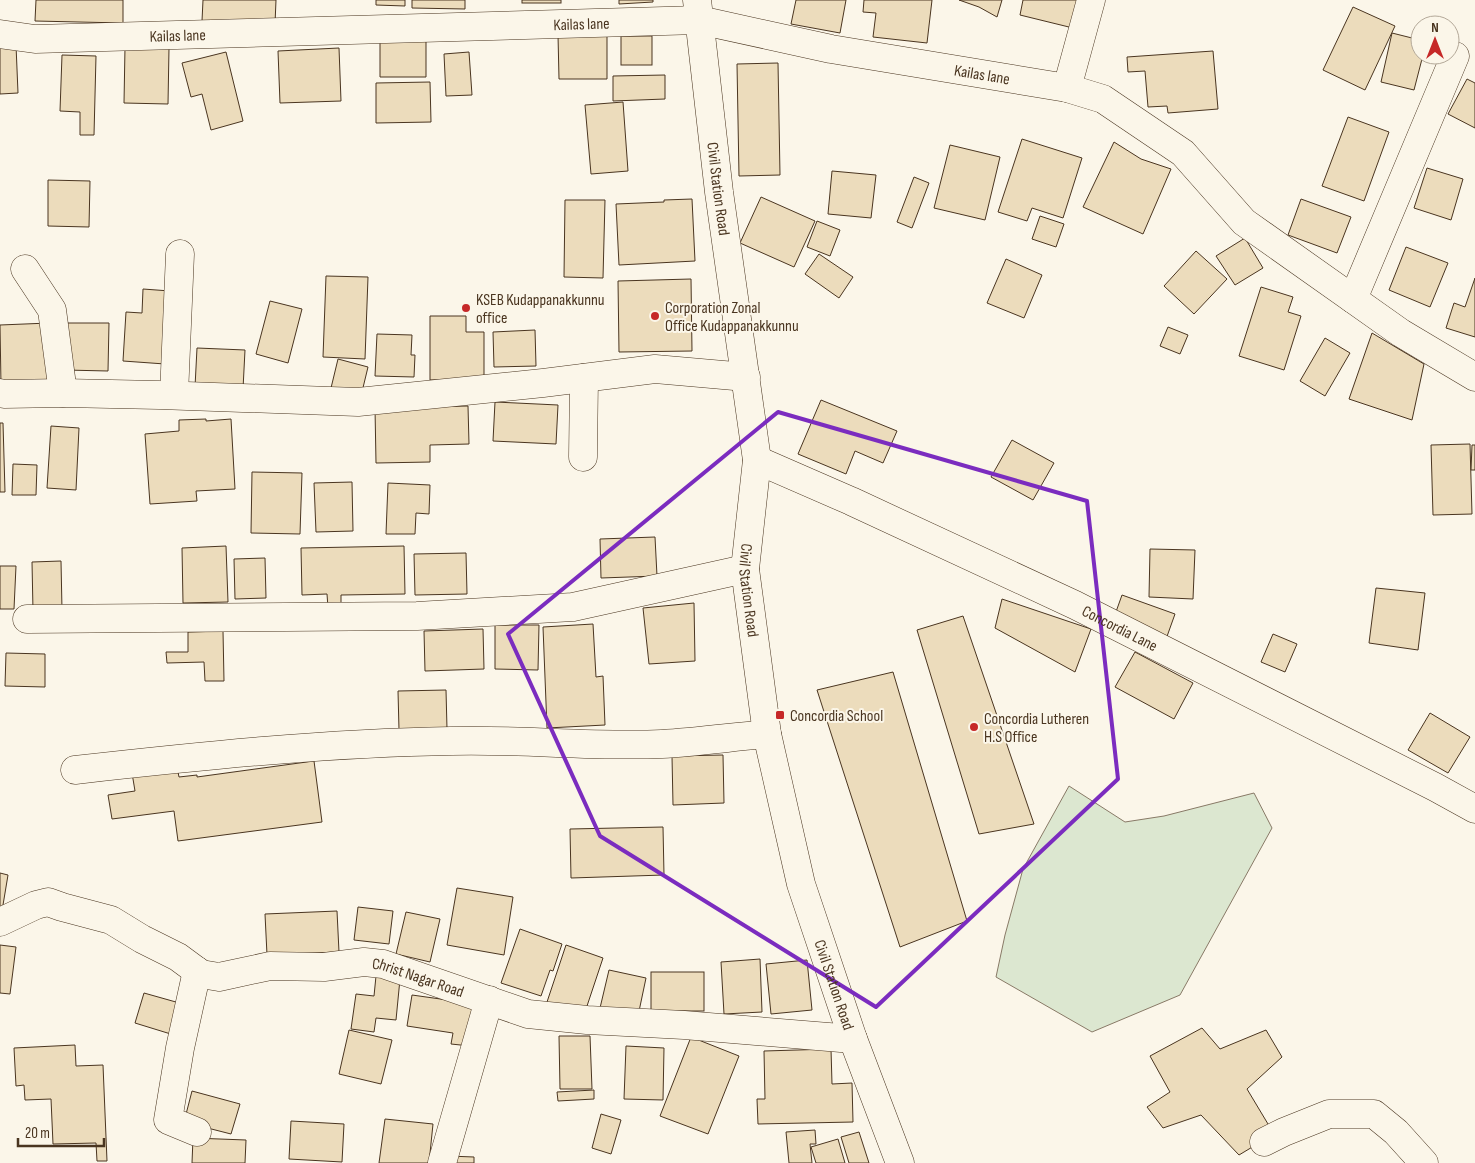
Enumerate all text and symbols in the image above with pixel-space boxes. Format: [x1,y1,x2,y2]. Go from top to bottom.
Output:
street label: Kailas lane [553,15,610,35]
north arrow [1410,15,1460,65]
text: N [1431,19,1439,36]
street label: Kailas lane [149,26,206,47]
street label: Kailas lane [953,62,1011,89]
street label: Civil Station Road [702,141,733,237]
place label: KSEB Kudappanakkunnu office [476,291,605,328]
place label: Corporation Zonal Office Kudappanakkunnu [665,299,799,336]
marker: KSEB Kudappanakkunnu office [460,302,472,314]
marker: Corporation Zonal Office Kudappanakkunnu [649,310,661,322]
street label: Civil Station Road [734,542,762,638]
street label: Concordia Lane [1078,602,1160,656]
place label: Concordia School [790,707,883,726]
marker: Concordia School [774,709,786,721]
place label: Concordia Lutheren H.S Office [984,710,1089,747]
marker: Concordia Lutheren H.S Office [968,721,980,733]
street label: Civil Station Road [809,938,857,1033]
street label: Christ Nagar Road [371,955,466,1002]
scale bar [18,1116,104,1148]
text: 20 m [25,1124,50,1143]

